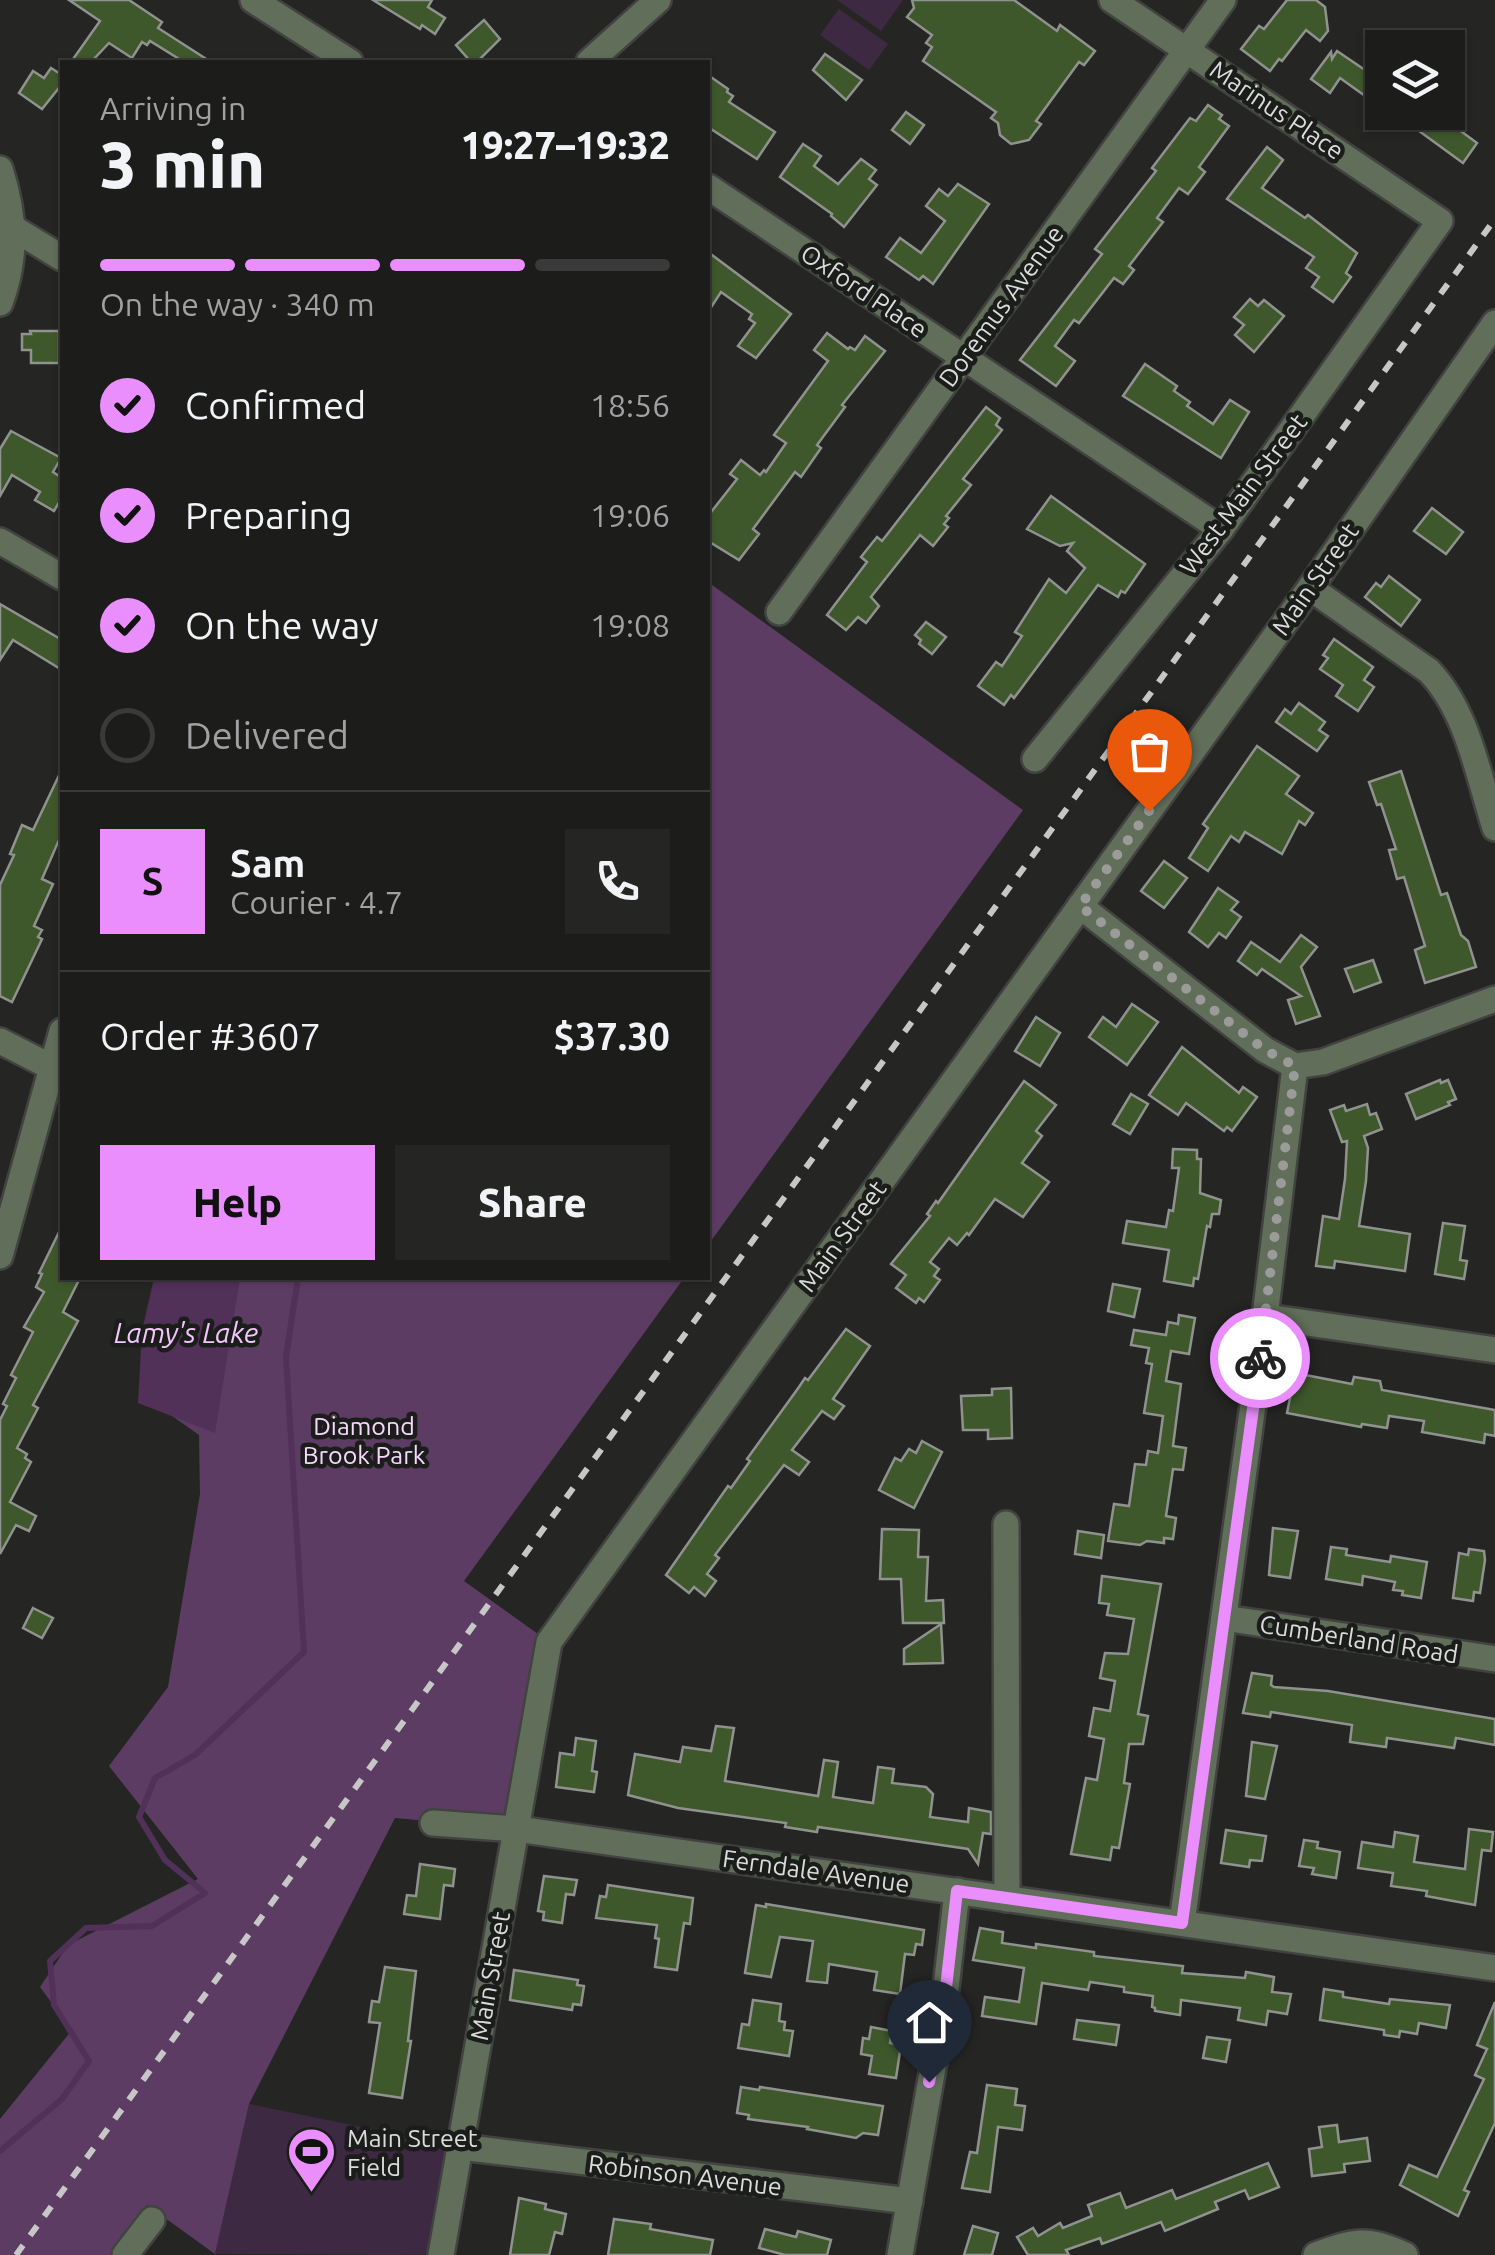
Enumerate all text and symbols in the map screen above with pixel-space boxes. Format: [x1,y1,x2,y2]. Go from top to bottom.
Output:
map controls [1365,30,1465,130]
button: layers [1365,30,1465,130]
street label: Marinus Place [1205,55,1349,165]
text: Arriving in [100,90,246,126]
text: 19:27–19:32 [461,124,670,166]
text: 3 min [100,127,265,200]
street label: Doremus Avenue [933,220,1069,392]
street label: Oxford Place [796,239,932,343]
text: On the way · 340 m [100,286,375,322]
icon: check [100,378,155,433]
text: Confirmed [185,384,366,426]
text: 18:56 [590,387,670,423]
street label: West Main Street [1174,408,1312,580]
icon: check [100,488,155,543]
text: Preparing [185,494,352,536]
text: 19:06 [590,497,670,533]
street label: Main Street [1266,517,1364,640]
icon: check [100,598,155,653]
text: On the way [185,604,378,646]
text: 19:08 [590,607,670,643]
pin [1107,709,1192,812]
text: Delivered [185,714,349,756]
icon: bag [1122,724,1177,779]
button: phone [565,829,670,934]
text: Sam [230,842,305,884]
text: S [142,860,163,902]
text: Courier · 4.7 [230,884,403,920]
text: Order #3607 [100,1015,321,1057]
text: $37.30 [553,1015,670,1057]
button: Help [100,1145,375,1260]
button: Share [395,1145,670,1260]
street label: Main Street [792,1175,892,1297]
courier [1210,1308,1310,1408]
water label: Lamy's Lake [114,1317,258,1348]
icon: bike [1233,1331,1288,1386]
park label: Diamond Brook Park [303,1412,426,1469]
street label: Cumberland Road [1258,1609,1460,1669]
street label: Ferndale Avenue [721,1844,911,1898]
street label: Main Street [465,1909,515,2043]
pin [887,1980,972,2083]
icon: home [902,1995,957,2050]
place label: Main Street Field [347,2124,478,2181]
sports icon: Main Street Field [286,2126,338,2194]
street label: Robinson Avenue [587,2149,783,2201]

